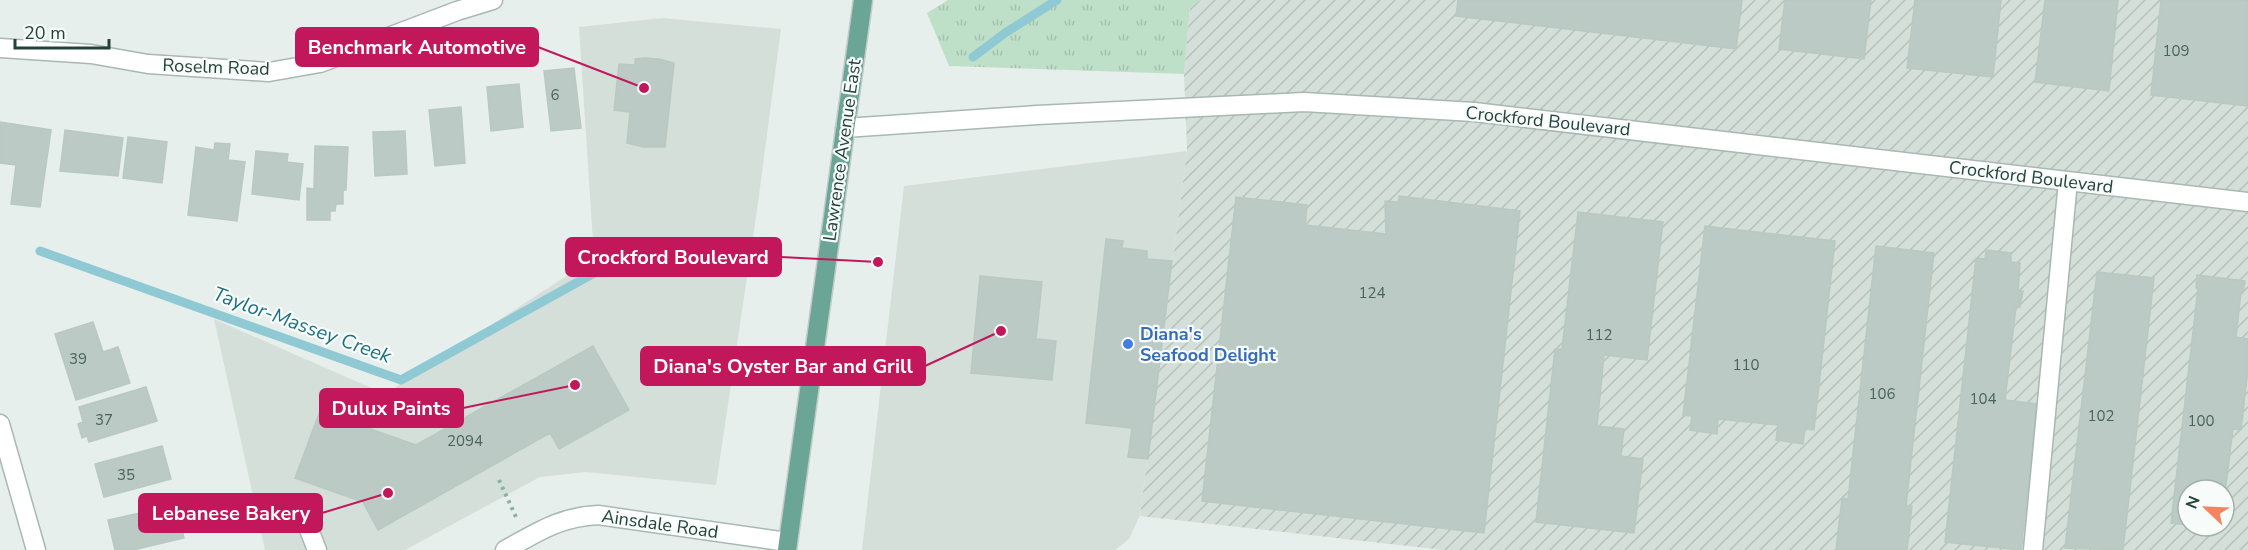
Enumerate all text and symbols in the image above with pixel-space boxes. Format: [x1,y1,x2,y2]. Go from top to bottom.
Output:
scale bar [15,12,110,50]
text: 20 m [24,21,66,45]
callout: Benchmark Automotive [296,28,538,66]
text: Benchmark Automotive [308,34,526,61]
house number: 109 [2162,41,2190,61]
street label: Roselm Road [162,53,270,81]
street label: Lawrence Avenue East [817,57,867,243]
house number: 6 [550,85,560,105]
street label: Crockford Boulevard [1464,100,1632,142]
street label: Crockford Boulevard [1947,155,2115,199]
callout: Crockford Boulevard [566,238,781,276]
text: Crockford Boulevard [577,244,769,271]
water label: Taylor-Massey Creek [209,280,396,370]
house number: 124 [1358,283,1386,303]
place label: Diana's Seafood Delight [1140,322,1276,367]
house number: 112 [1585,325,1613,345]
marker: Diana's Seafood Delight [1121,337,1135,351]
callout: Diana's Oyster Bar and Grill [641,347,925,385]
house number: 39 [69,349,87,369]
text: Diana's Oyster Bar and Grill [653,353,913,380]
house number: 110 [1732,355,1760,375]
house number: 106 [1868,384,1896,404]
callout: Dulux Paints [320,389,463,427]
house number: 104 [1969,389,1997,409]
text: Dulux Paints [332,395,451,422]
house number: 102 [2087,406,2115,426]
house number: 37 [95,410,113,430]
house number: 100 [2187,411,2215,431]
house number: 2094 [447,431,483,451]
house number: 35 [117,465,135,485]
north arrow [2176,478,2236,538]
text: N [2181,493,2206,512]
callout: Lebanese Bakery [139,494,322,532]
text: Lebanese Bakery [152,500,311,527]
street label: Ainsdale Road [600,504,720,544]

